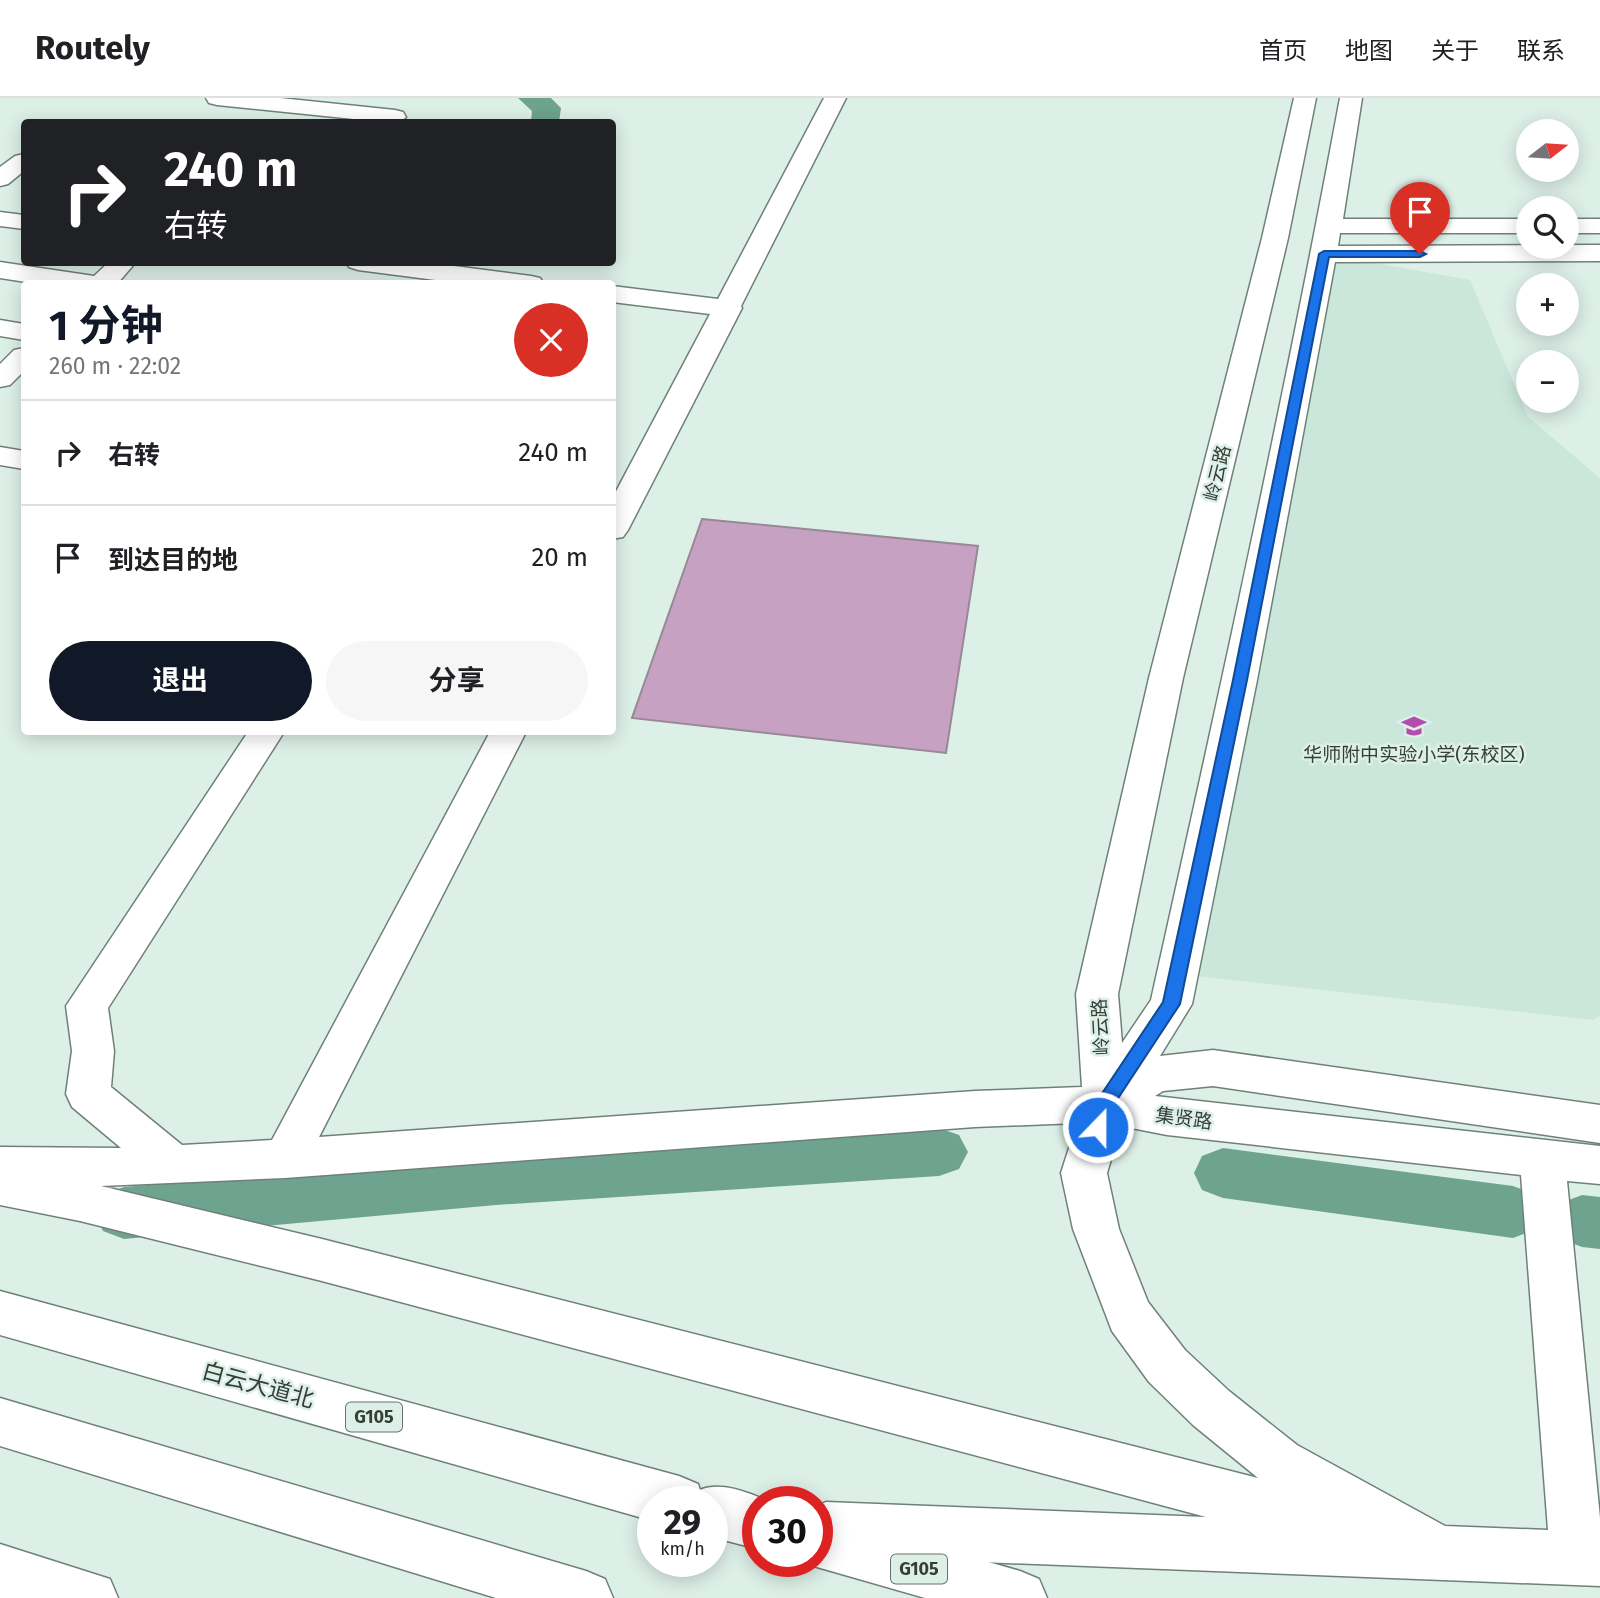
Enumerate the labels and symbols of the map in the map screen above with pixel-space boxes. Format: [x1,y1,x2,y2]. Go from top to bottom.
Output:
north arrow [1516,119,1578,182]
pin [1390,182,1450,254]
street label: 岭云路 [1199,443,1236,504]
school or university icon: 华师附中实验小学(东校区) [1400,712,1428,740]
place label: 华师附中实验小学(东校区) [1303,743,1525,766]
street label: 岭云路 [1088,998,1113,1056]
position arrow [1061,1090,1135,1164]
street label: 集贤路 [1154,1103,1214,1134]
street label: 白云大道北 [199,1357,317,1413]
road number: G105 [346,1402,402,1432]
speed limit sign: 30 [742,1486,833,1577]
road number: G105 [891,1554,947,1584]

